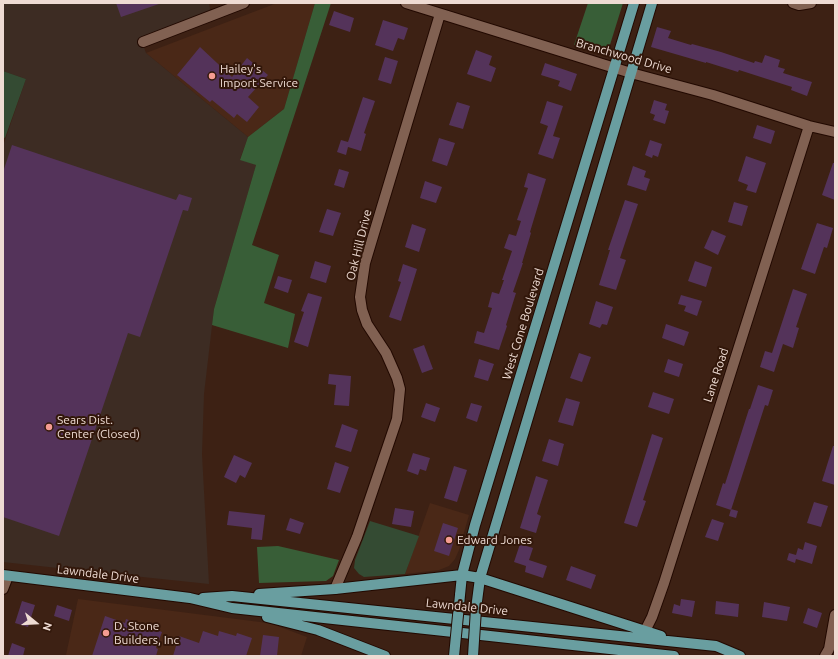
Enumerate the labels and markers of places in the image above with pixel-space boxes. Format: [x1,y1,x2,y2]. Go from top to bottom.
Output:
place label: Hailey's Import Service [220,62,298,90]
marker: Hailey's Import Service [207,71,217,81]
place label: Sears Dist. Center (Closed) [57,413,140,441]
marker: Sears Dist. Center (Closed) [44,422,54,432]
place label: Edward Jones [457,533,532,547]
marker: Edward Jones [444,535,454,545]
place label: D. Stone Builders, Inc [114,619,179,647]
marker: D. Stone Builders, Inc [101,628,111,638]

